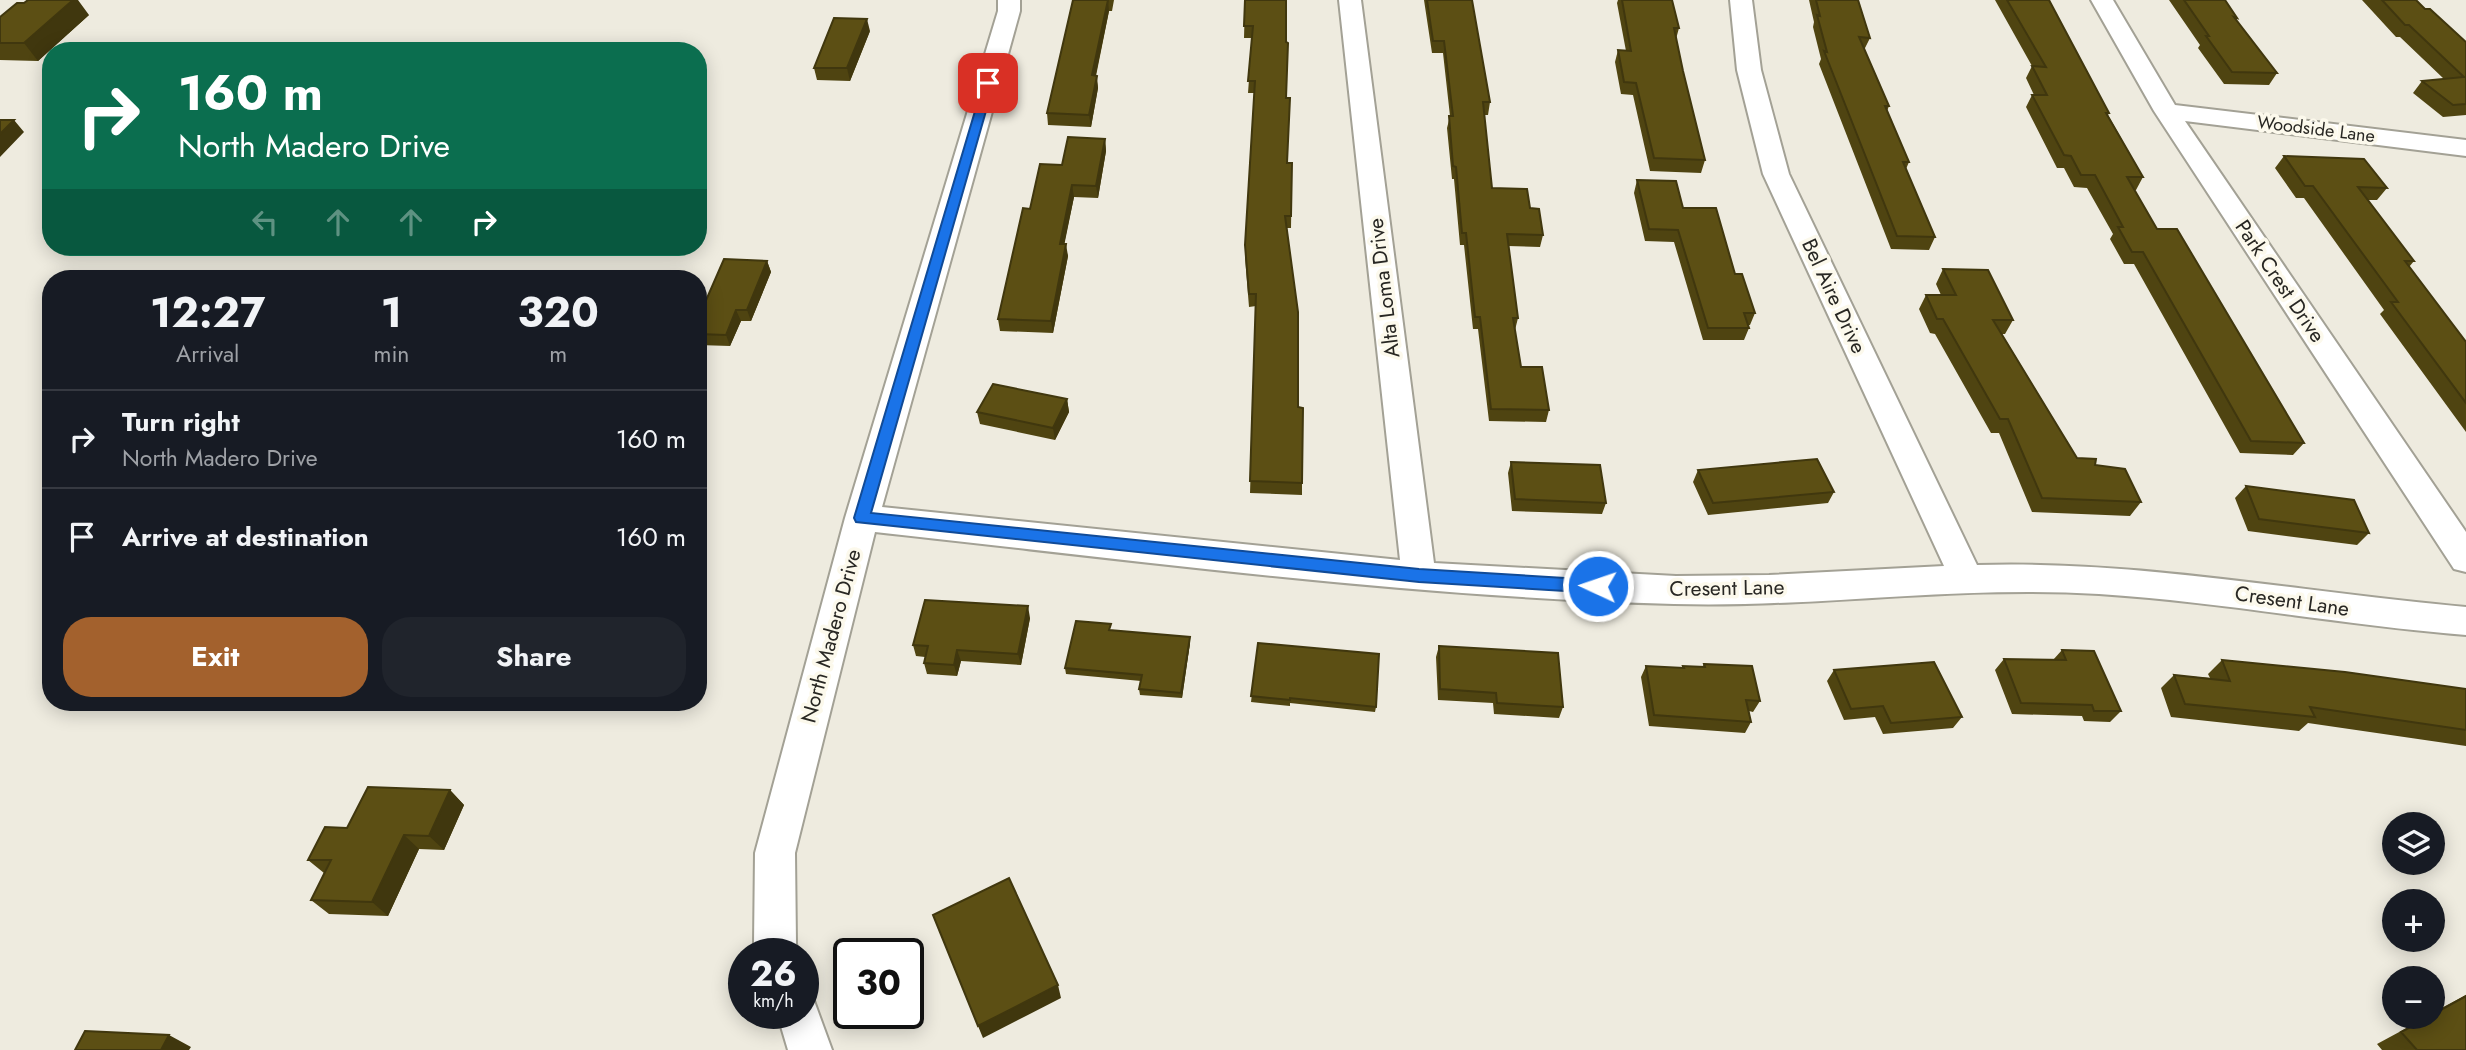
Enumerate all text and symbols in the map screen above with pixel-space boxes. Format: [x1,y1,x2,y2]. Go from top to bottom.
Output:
pin [958,53,1018,113]
text: 160 m [178,58,323,128]
icon: arrive [969,64,1007,102]
icon: right [63,70,154,161]
street label: Woodside Lane [2256,109,2376,149]
text: North Madero Drive [178,123,450,169]
icon: left [246,203,284,241]
icon: ahead [319,203,357,241]
icon: ahead [392,203,430,241]
icon: right [465,203,503,241]
street label: Park Crest Drive [2228,214,2332,349]
street label: Alta Loma Drive [1361,216,1407,360]
street label: Bel Aire Drive [1794,234,1874,359]
text: 12:27 [150,282,265,343]
text: 1 [381,282,402,343]
text: 320 [517,282,599,343]
text: Arrival [176,337,239,371]
text: min [373,337,409,371]
text: m [549,337,567,371]
text: Turn right [122,403,240,441]
icon: right [63,420,101,458]
text: 160 m [616,420,686,458]
text: North Madero Drive [122,441,318,475]
icon: arrive [63,518,101,556]
text: Arrive at destination [122,518,369,556]
text: 160 m [616,518,686,556]
street label: North Madero Drive [793,546,869,726]
position arrow [1561,549,1635,623]
street label: Cresent Lane [1669,572,1785,604]
street label: Cresent Lane [2233,578,2351,624]
button: Exit [63,617,368,697]
button: Share [382,617,686,697]
map controls [2382,812,2445,1029]
button: layers [2382,812,2445,875]
button: + [2382,889,2445,952]
speed limit sign: 30 [833,938,924,1029]
text: 26 [750,949,797,999]
button: − [2382,966,2445,1029]
text: km/h [753,988,794,1014]

